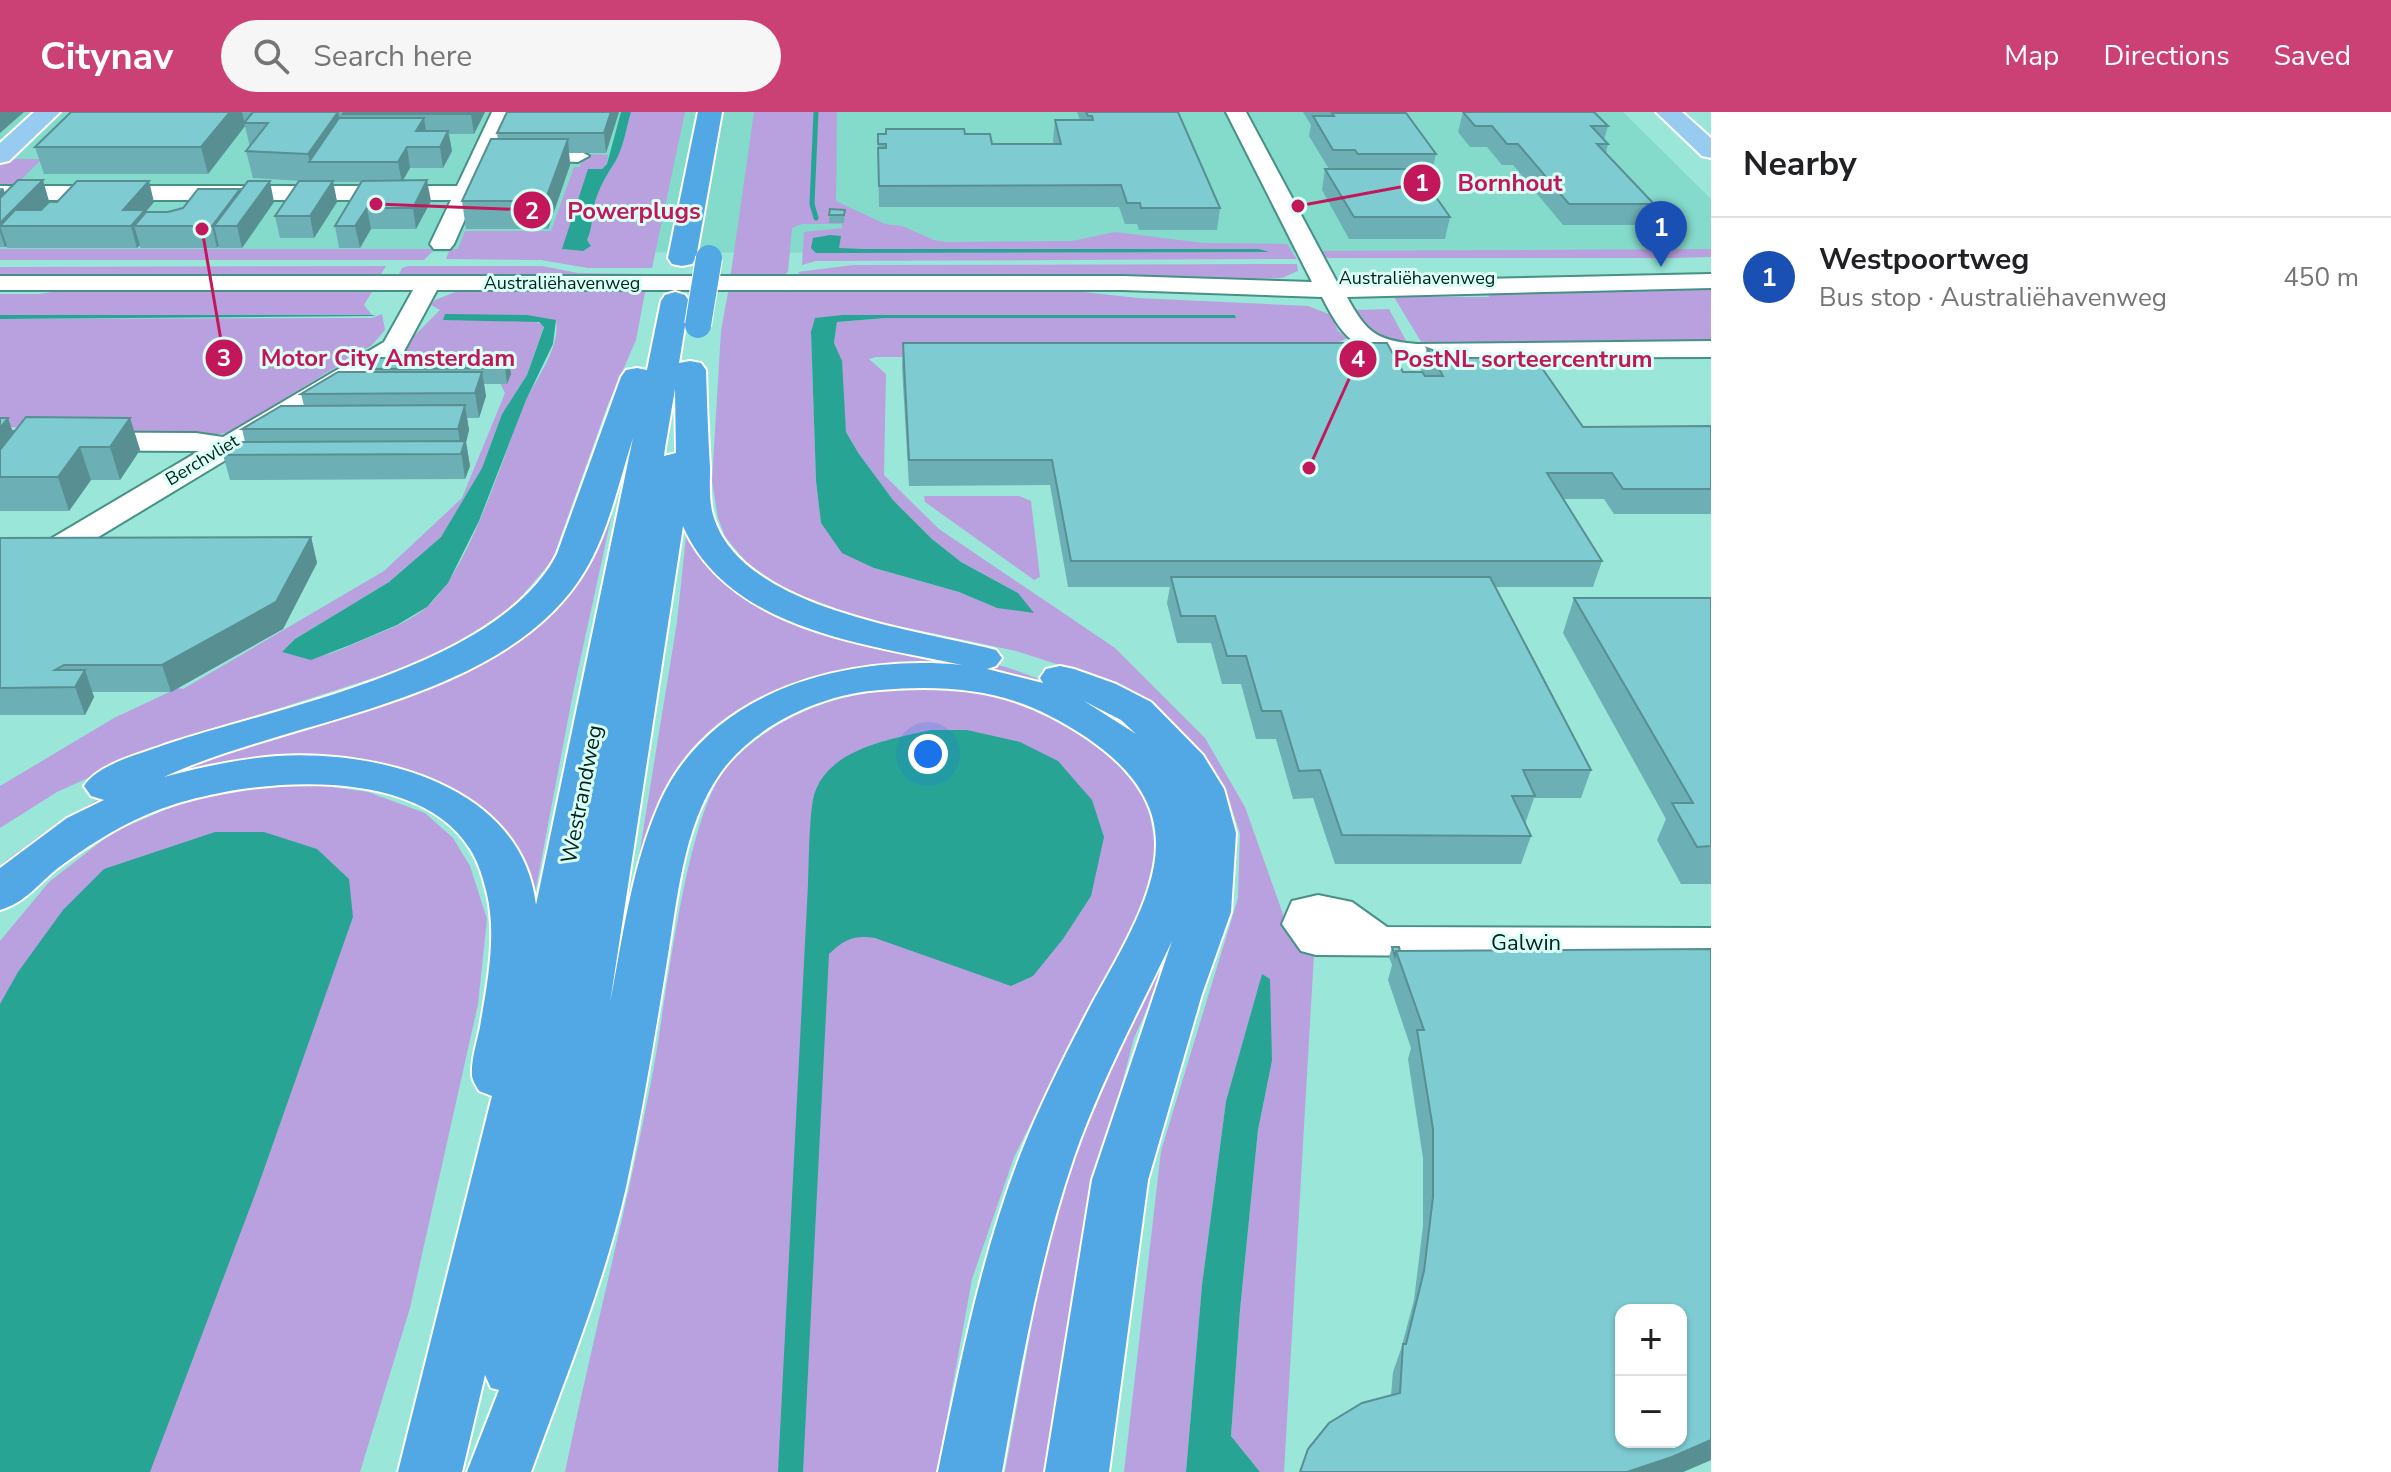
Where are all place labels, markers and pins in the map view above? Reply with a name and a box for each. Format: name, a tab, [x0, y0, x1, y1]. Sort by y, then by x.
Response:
callout: Bornhout	[1402, 159, 1579, 207]
callout: Powerplugs	[512, 186, 717, 234]
pin: 1	[1635, 201, 1687, 267]
callout: Motor City Amsterdam	[204, 334, 531, 382]
callout: PostNL sorteercentrum	[1338, 335, 1669, 383]

